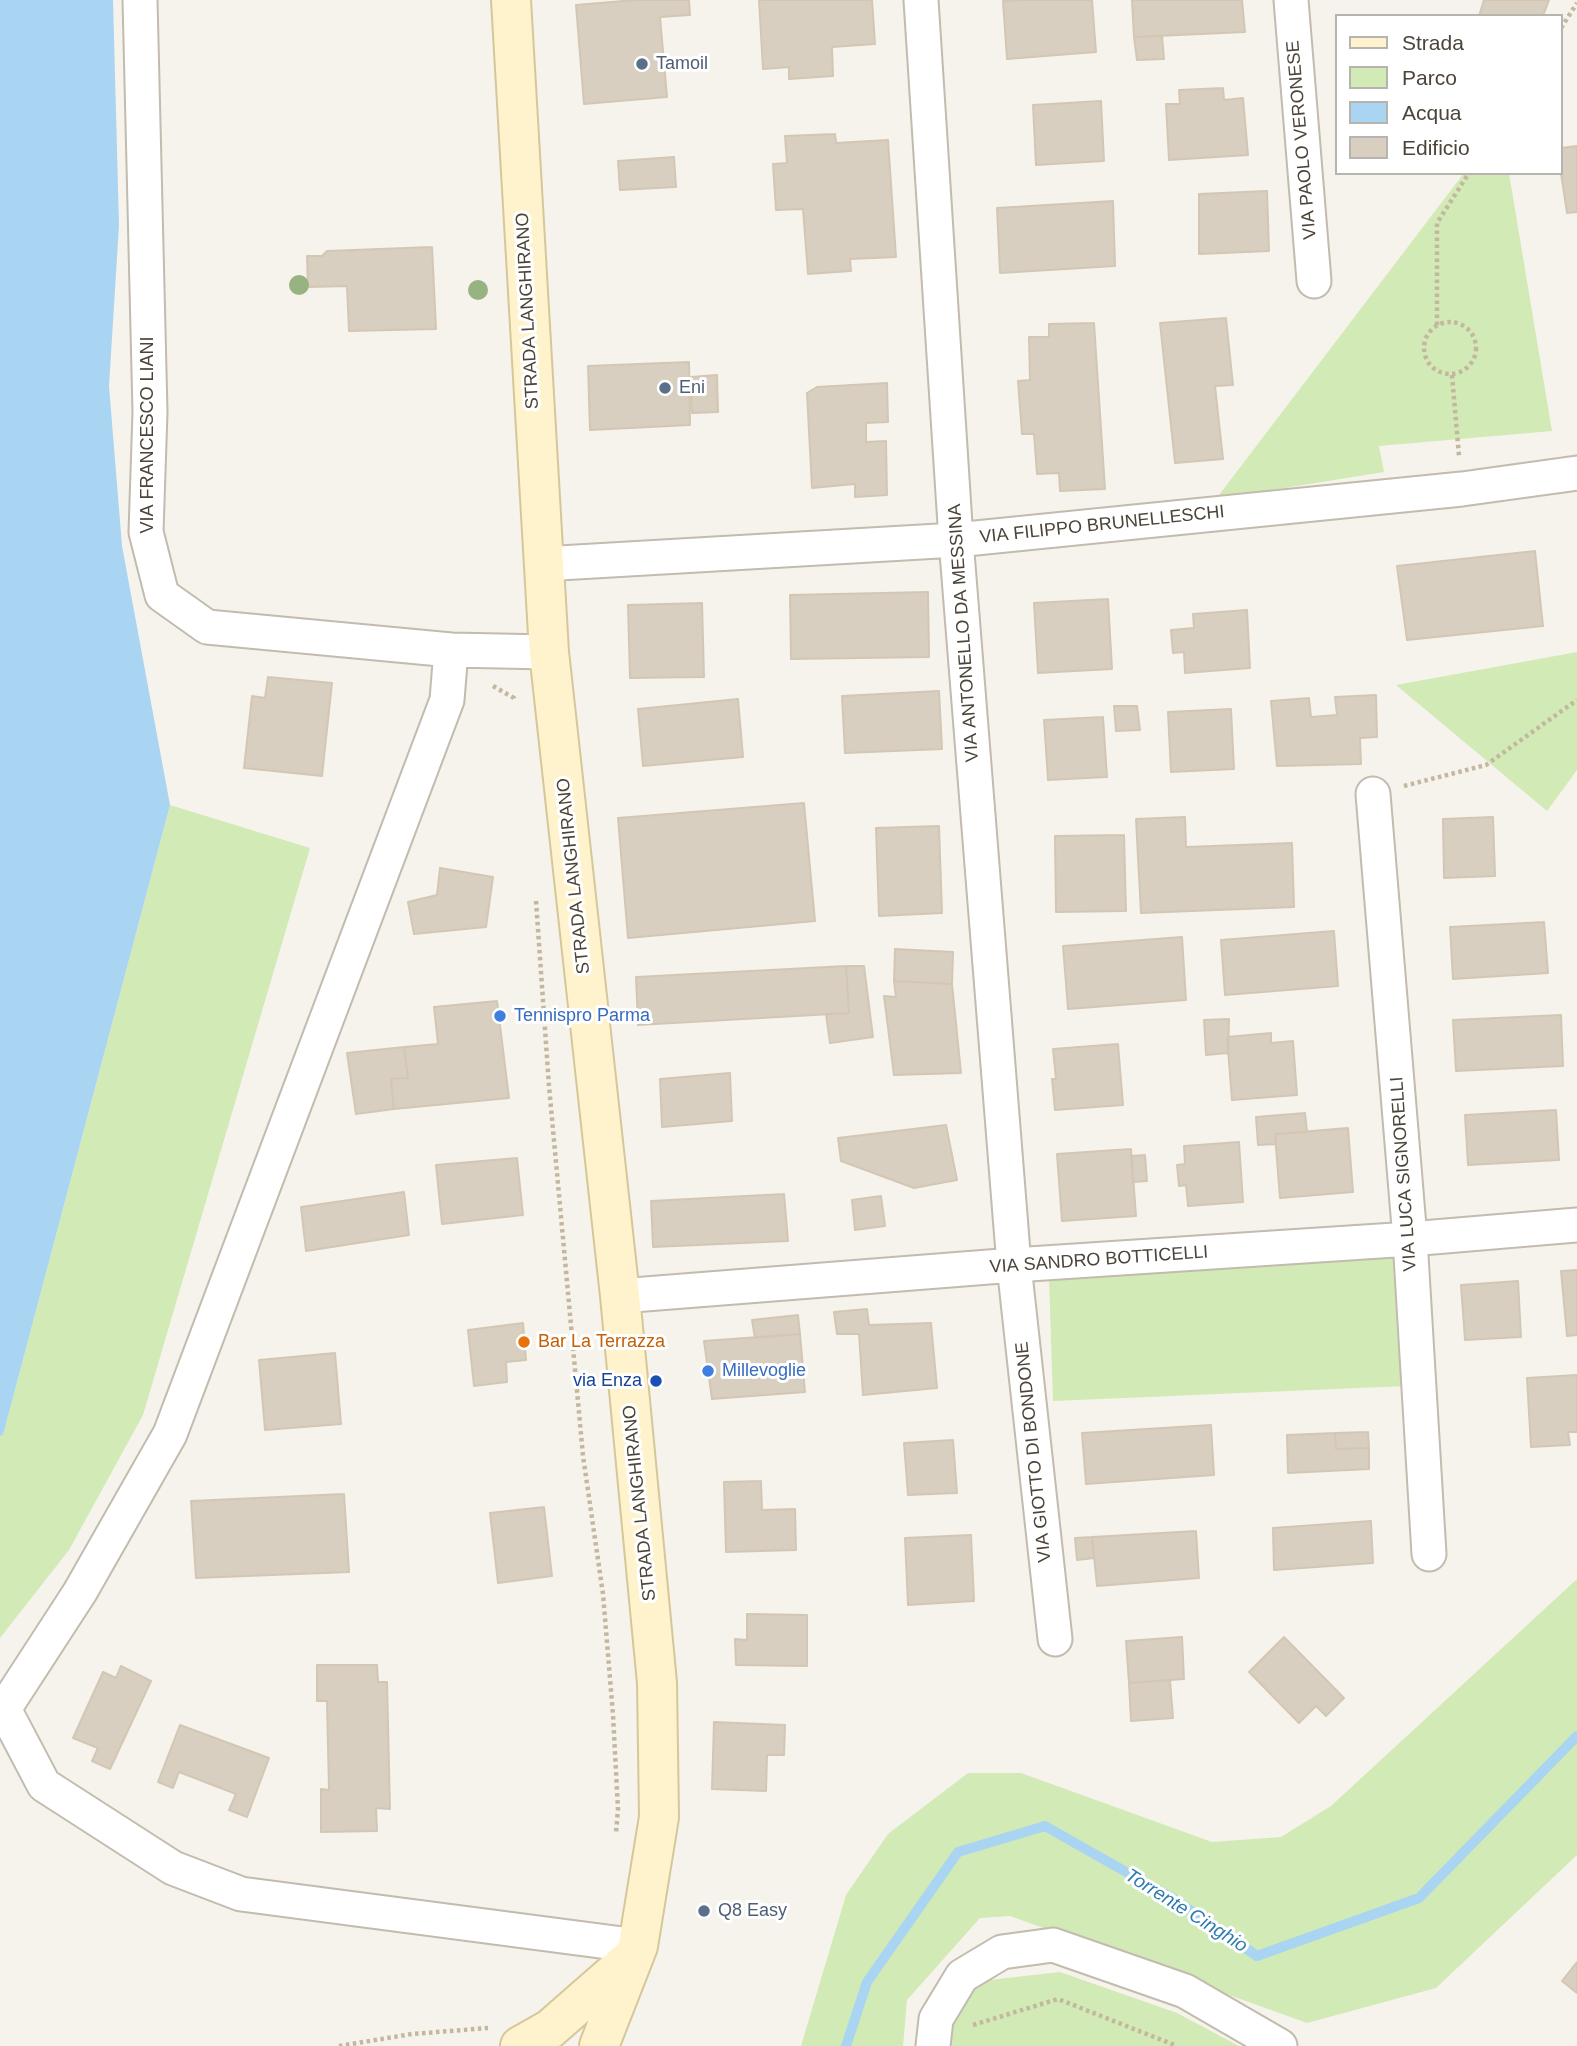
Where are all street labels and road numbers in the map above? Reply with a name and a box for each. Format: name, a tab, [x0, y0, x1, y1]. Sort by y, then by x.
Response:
street label: VIA PAOLO VERONESE	[1283, 40, 1321, 240]
street label: STRADA LANGHIRANO	[512, 212, 544, 410]
street label: VIA FRANCESCO LIANI	[137, 336, 159, 534]
street label: VIA FILIPPO BRUNELLESCHI	[979, 501, 1225, 549]
street label: VIA ANTONELLO DA MESSINA	[944, 503, 984, 763]
street label: STRADA LANGHIRANO	[553, 777, 595, 975]
street label: VIA LUCA SIGNORELLI	[1386, 1076, 1422, 1272]
street label: VIA SANDRO BOTTICELLI	[989, 1242, 1209, 1278]
street label: VIA GIOTTO DI BONDONE	[1012, 1341, 1056, 1563]
street label: STRADA LANGHIRANO	[619, 1404, 661, 1602]

